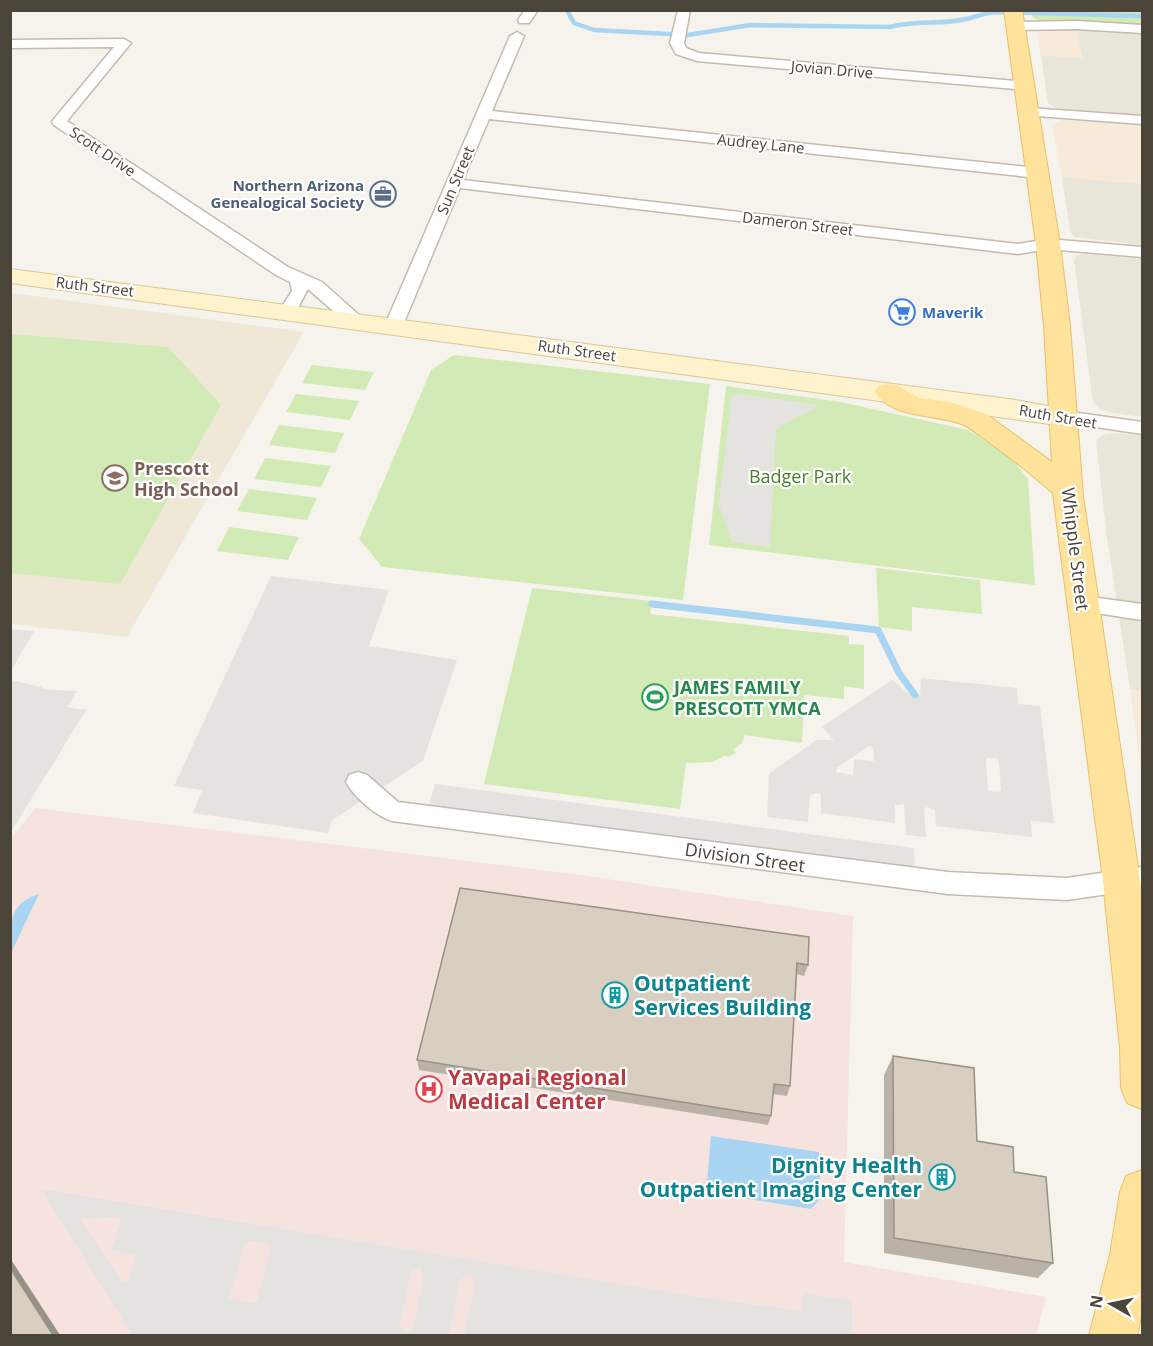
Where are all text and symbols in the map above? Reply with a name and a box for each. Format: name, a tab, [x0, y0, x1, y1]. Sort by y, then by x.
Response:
street label: Jovian Drive	[788, 55, 874, 83]
street label: Scott Drive	[66, 122, 140, 180]
street label: Audrey Lane	[716, 128, 806, 158]
street label: Sun Street	[432, 143, 478, 217]
place label: Northern Arizona Genealogical Society	[211, 175, 364, 212]
office icon: Northern Arizona Genealogical Society	[368, 179, 398, 209]
street label: Dameron Street	[741, 206, 855, 240]
street label: Ruth Street	[55, 271, 135, 301]
supermarket icon: Maverik	[887, 297, 917, 327]
place label: Maverik	[922, 302, 984, 322]
street label: Ruth Street	[537, 335, 617, 365]
street label: Ruth Street	[1017, 399, 1099, 433]
place label: Prescott High School	[134, 456, 239, 501]
school or university icon: Prescott High School	[100, 463, 130, 493]
park label: Badger Park	[749, 464, 852, 488]
street label: Whipple Street	[1057, 486, 1095, 612]
place label: JAMES FAMILY PRESCOTT YMCA	[672, 675, 821, 720]
sports icon: JAMES FAMILY PRESCOTT YMCA	[640, 682, 670, 712]
street label: Division Street	[683, 837, 807, 877]
place label: Outpatient Services Building	[634, 969, 811, 1021]
building icon: Outpatient Services Building	[600, 980, 630, 1010]
place label: Yavapai Regional Medical Center	[448, 1063, 627, 1115]
hospital icon: Yavapai Regional Medical Center	[414, 1074, 444, 1104]
place label: Dignity Health Outpatient Imaging Center	[640, 1151, 922, 1203]
building icon: Dignity Health Outpatient Imaging Center	[927, 1162, 957, 1192]
north arrow	[1081, 1274, 1141, 1334]
text: N	[1084, 1294, 1108, 1310]

